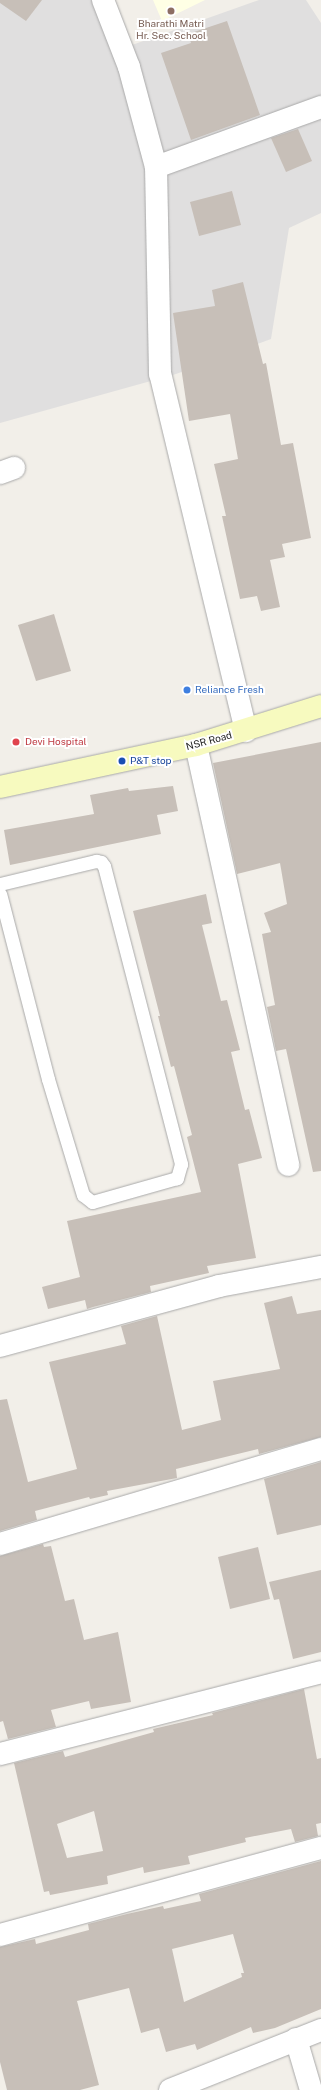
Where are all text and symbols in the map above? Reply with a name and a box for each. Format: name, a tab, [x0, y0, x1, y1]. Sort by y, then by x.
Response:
marker: Bharathi Matri Hr. Sec. School	[166, 6, 176, 16]
place label: Bharathi Matri Hr. Sec. School	[136, 17, 206, 40]
place label: Reliance Fresh	[195, 684, 264, 696]
marker: Reliance Fresh	[182, 685, 192, 695]
street label: NSR Road	[185, 729, 233, 753]
marker: Devi Hospital	[10, 736, 22, 748]
place label: Devi Hospital	[25, 736, 87, 748]
place label: P&T stop	[130, 755, 172, 767]
marker: P&T stop	[117, 756, 127, 766]

